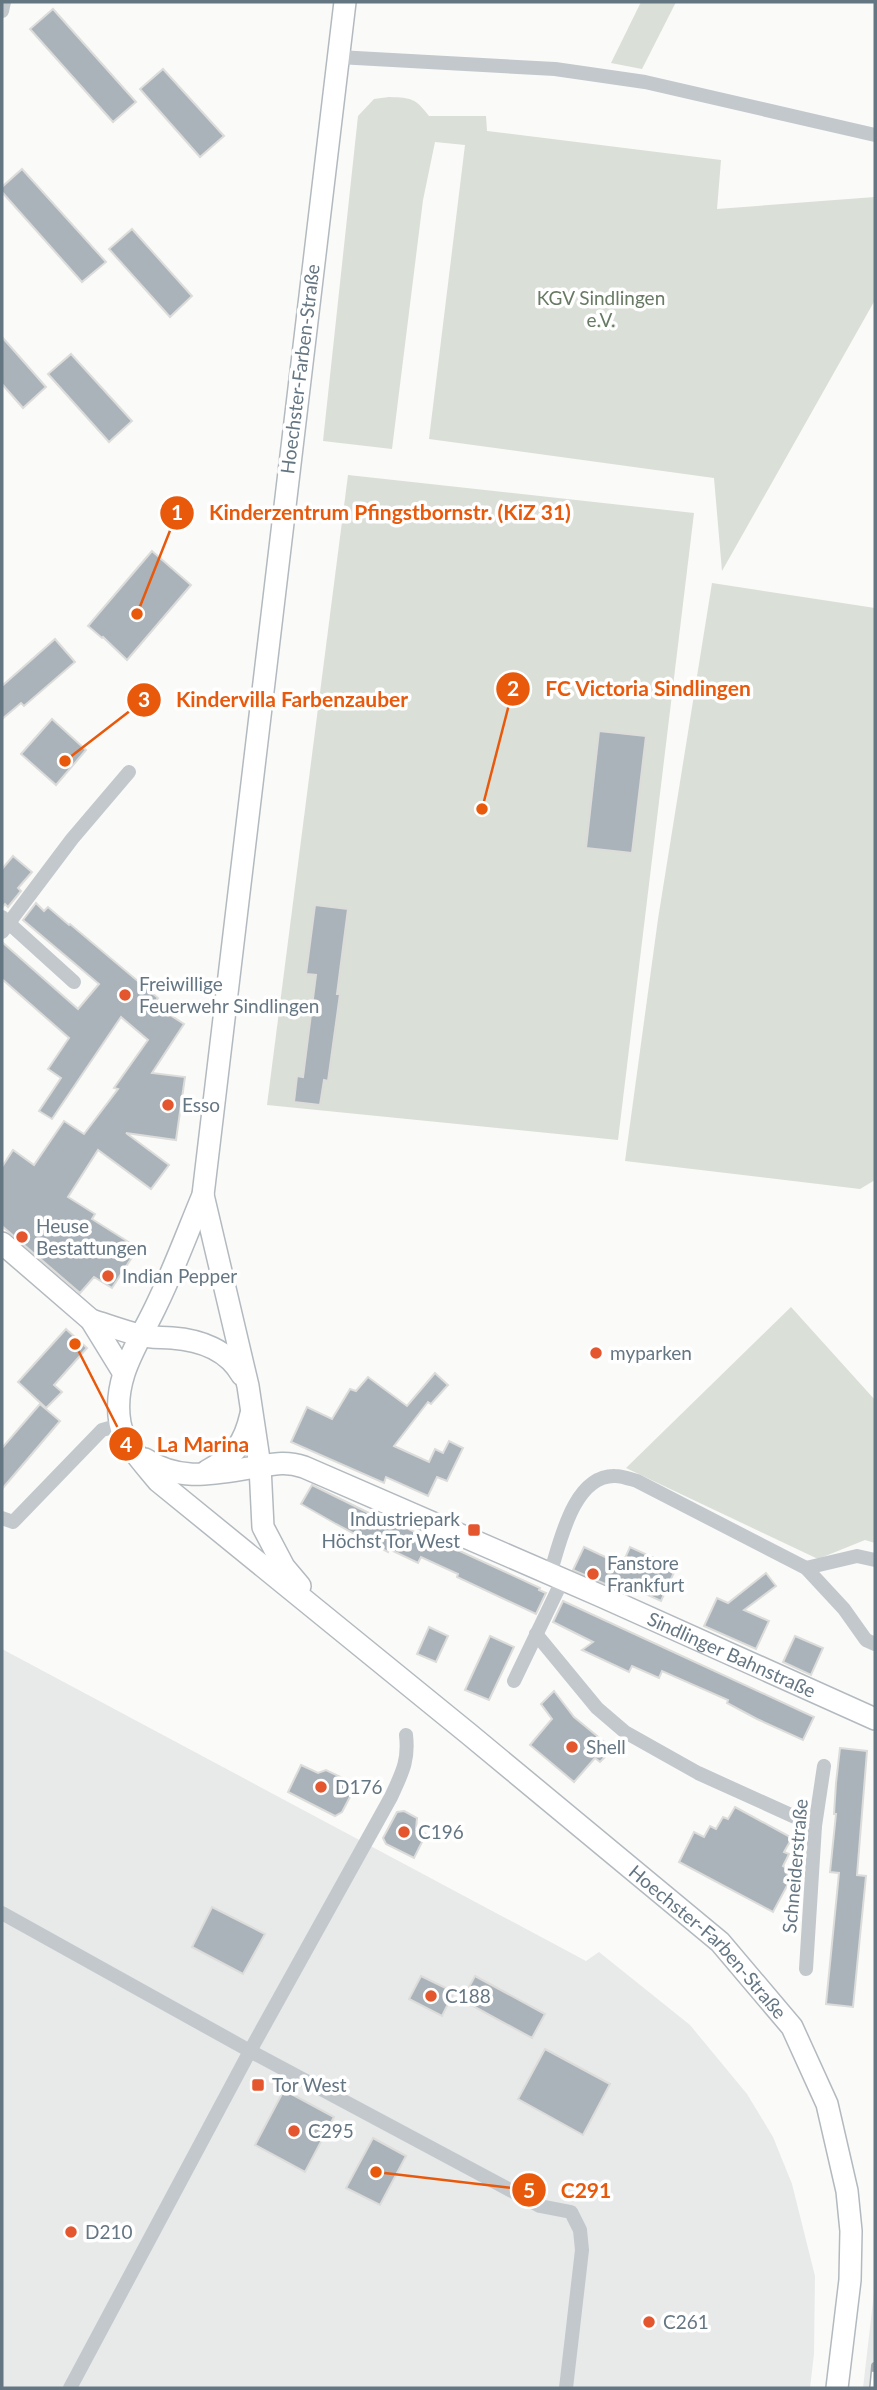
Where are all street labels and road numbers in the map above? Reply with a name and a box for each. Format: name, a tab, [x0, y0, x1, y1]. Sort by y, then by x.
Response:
street label: Hoechster-Farben-Straße	[275, 263, 324, 475]
street label: Sindlinger Bahnstraße	[644, 1606, 819, 1702]
street label: Schneiderstraße	[777, 1798, 812, 1934]
street label: Hoechster-Farben-Straße	[625, 1860, 792, 2023]

